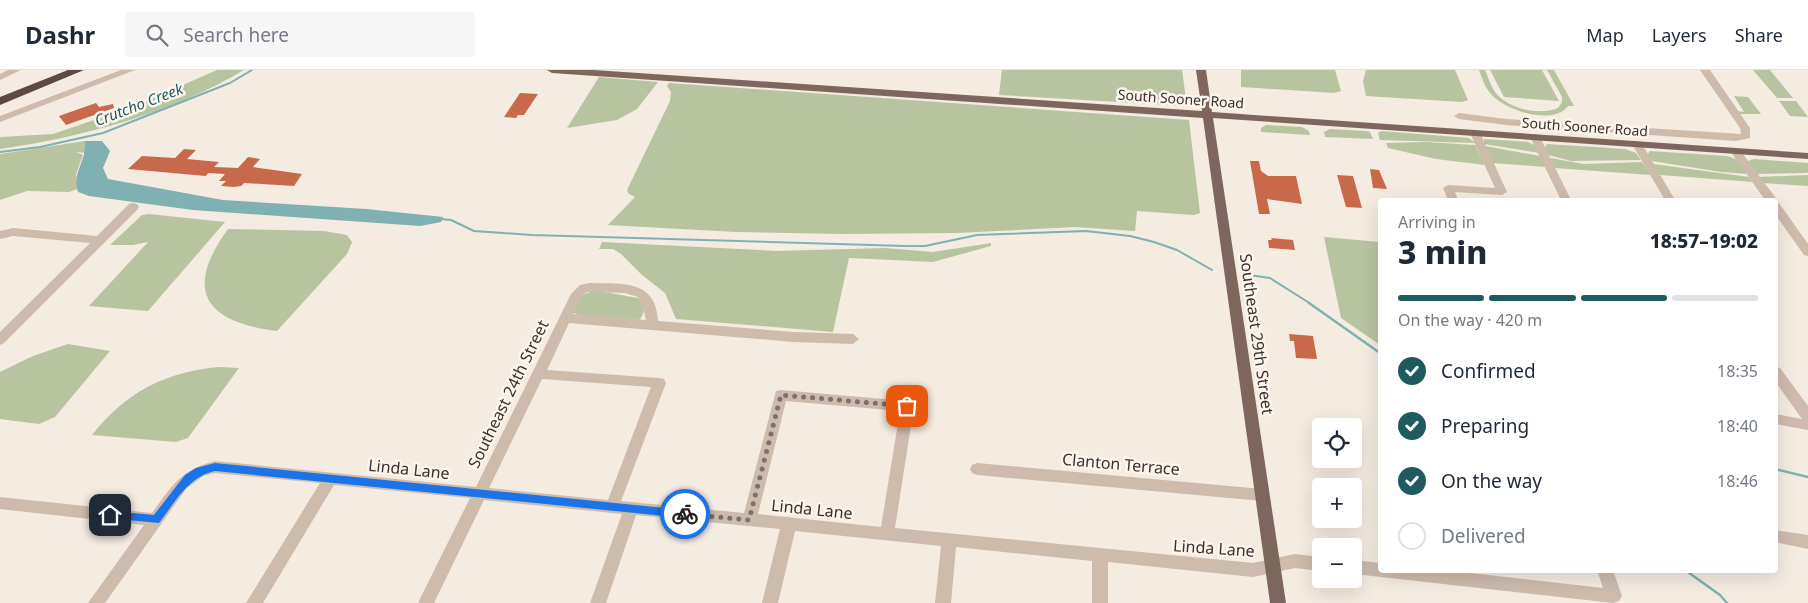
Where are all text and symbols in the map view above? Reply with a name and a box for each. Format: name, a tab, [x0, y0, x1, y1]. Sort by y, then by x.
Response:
search box	[125, 12, 475, 57]
text: Dashr	[25, 18, 95, 51]
icon: search	[143, 21, 171, 49]
text: Search here	[183, 22, 289, 48]
text: Map	[1586, 23, 1624, 47]
text: Layers	[1652, 23, 1707, 47]
text: Share	[1735, 23, 1783, 47]
water label: Crutcho Creek	[92, 78, 186, 130]
street label: South Sooner Road	[1117, 85, 1245, 112]
street label: South Sooner Road	[1521, 113, 1649, 140]
text: Arriving in	[1398, 211, 1476, 233]
text: 18:57–19:02	[1650, 228, 1758, 254]
text: 3 min	[1398, 230, 1487, 273]
street label: Southeast 29th Street	[1235, 252, 1279, 416]
text: On the way · 420 m	[1398, 309, 1542, 331]
street label: Southeast 24th Street	[463, 316, 554, 472]
icon: check	[1398, 357, 1426, 385]
text: Confirmed	[1441, 358, 1536, 384]
text: 18:35	[1717, 360, 1758, 382]
pin	[886, 385, 928, 427]
icon: bag	[893, 392, 921, 420]
icon: check	[1398, 412, 1426, 440]
text: Preparing	[1441, 413, 1529, 439]
text: 18:40	[1717, 415, 1758, 437]
map controls	[1312, 418, 1362, 588]
button: locate	[1312, 418, 1362, 468]
street label: Clanton Terrace	[1061, 448, 1181, 480]
street label: Linda Lane	[367, 454, 451, 484]
icon: check	[1398, 467, 1426, 495]
text: On the way	[1441, 468, 1542, 494]
text: 18:46	[1717, 470, 1758, 492]
button: +	[1312, 478, 1362, 528]
courier	[660, 489, 710, 539]
pin	[89, 494, 131, 536]
street label: Linda Lane	[770, 494, 854, 524]
icon: bike	[671, 500, 699, 528]
icon: home	[96, 501, 124, 529]
text: Delivered	[1441, 523, 1526, 549]
street label: Linda Lane	[1173, 534, 1255, 562]
button: −	[1312, 538, 1362, 588]

